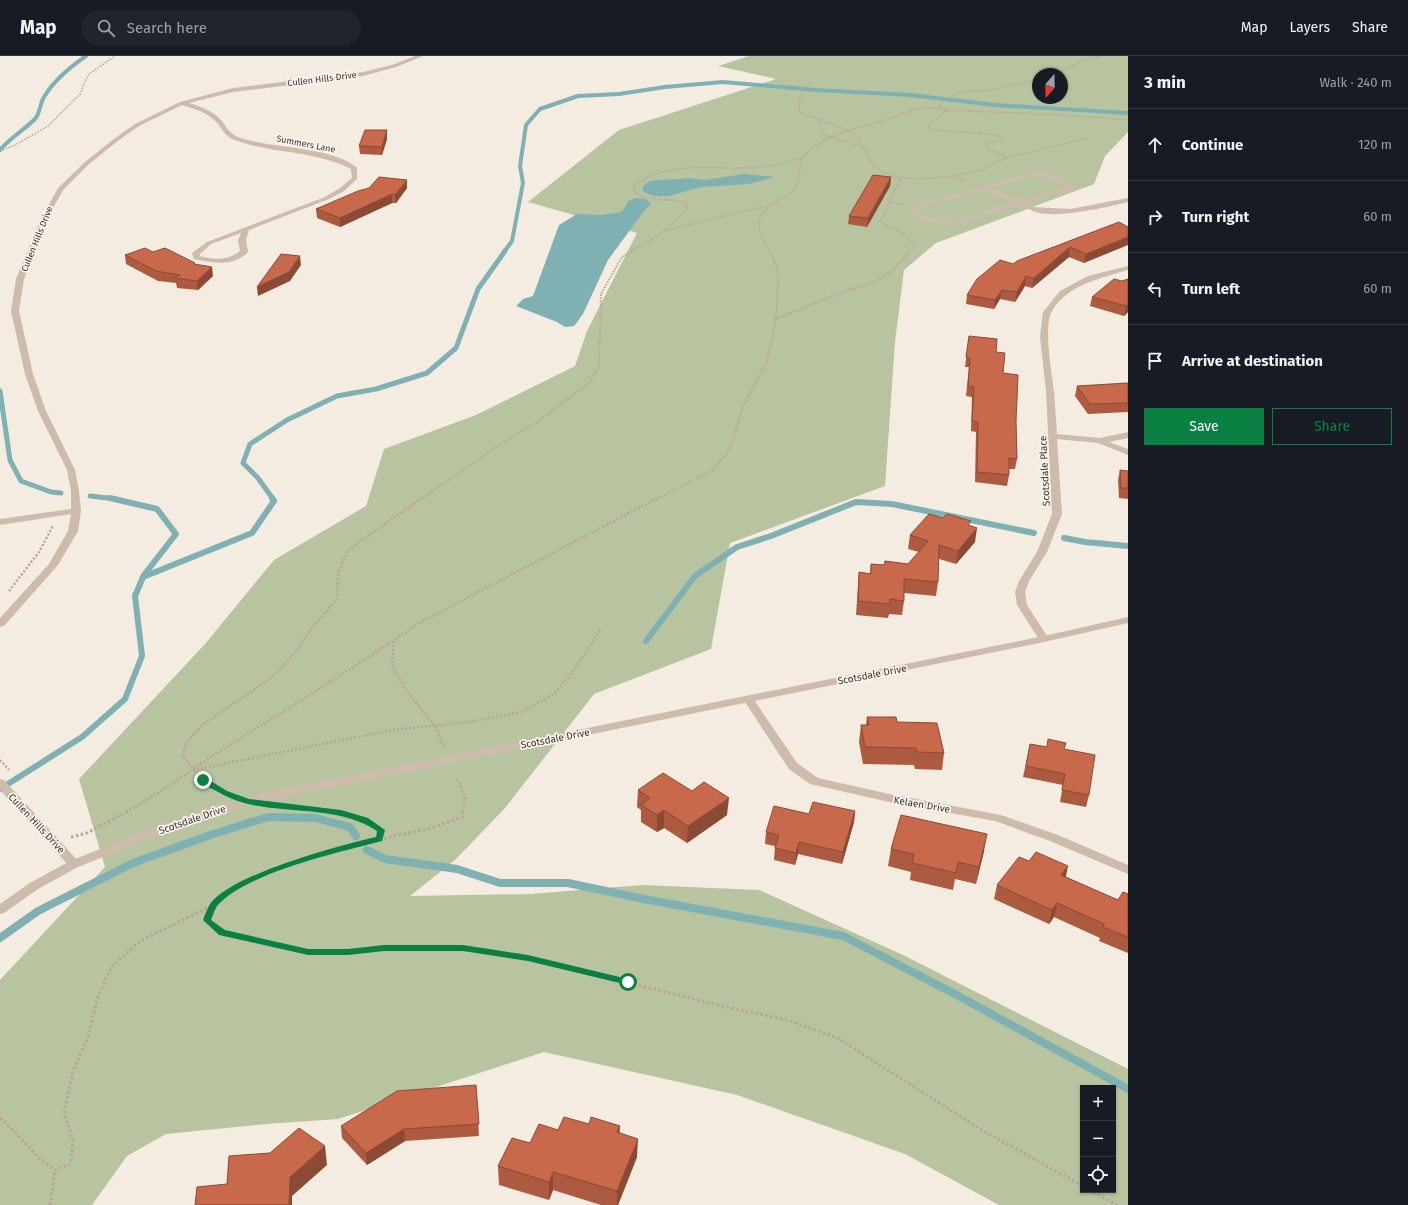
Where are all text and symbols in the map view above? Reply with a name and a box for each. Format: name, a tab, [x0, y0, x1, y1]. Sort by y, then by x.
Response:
search box	[81, 10, 361, 46]
text: Map	[20, 16, 57, 39]
icon: search	[95, 17, 117, 39]
text: Search here	[127, 19, 207, 37]
text: Map	[1241, 19, 1267, 36]
text: Layers	[1289, 19, 1330, 36]
text: Share	[1352, 19, 1388, 36]
north arrow	[1032, 68, 1068, 104]
street label: Cullen Hills Drive	[287, 70, 357, 88]
text: 3 min	[1144, 72, 1186, 93]
text: Walk · 240 m	[1319, 75, 1392, 90]
street label: Summers Lane	[276, 133, 336, 155]
icon: ahead	[1144, 134, 1166, 156]
text: Continue	[1182, 136, 1243, 154]
text: 120 m	[1358, 137, 1392, 152]
street label: Cullen Hills Drive	[19, 205, 55, 273]
icon: right	[1144, 206, 1166, 228]
text: Turn right	[1182, 208, 1249, 226]
text: 60 m	[1363, 209, 1392, 224]
icon: left	[1144, 278, 1166, 300]
text: Turn left	[1182, 280, 1240, 298]
text: 60 m	[1363, 281, 1392, 296]
icon: arrive	[1144, 350, 1166, 372]
text: Arrive at destination	[1182, 352, 1323, 370]
button: Save	[1144, 408, 1264, 445]
button: Share	[1272, 408, 1392, 445]
street label: Scotsdale Place	[1037, 435, 1053, 506]
street label: Scotsdale Drive	[837, 662, 908, 688]
street label: Scotsdale Drive	[520, 726, 591, 752]
route end	[194, 771, 212, 789]
street label: Cullen Hills Drive	[6, 791, 67, 856]
street label: Kelaen Drive	[893, 794, 951, 816]
street label: Scotsdale Drive	[157, 803, 227, 837]
route start	[619, 973, 637, 991]
map controls	[1080, 1085, 1116, 1193]
button: +	[1080, 1085, 1116, 1121]
button: −	[1080, 1121, 1116, 1157]
button: locate	[1080, 1157, 1116, 1193]

